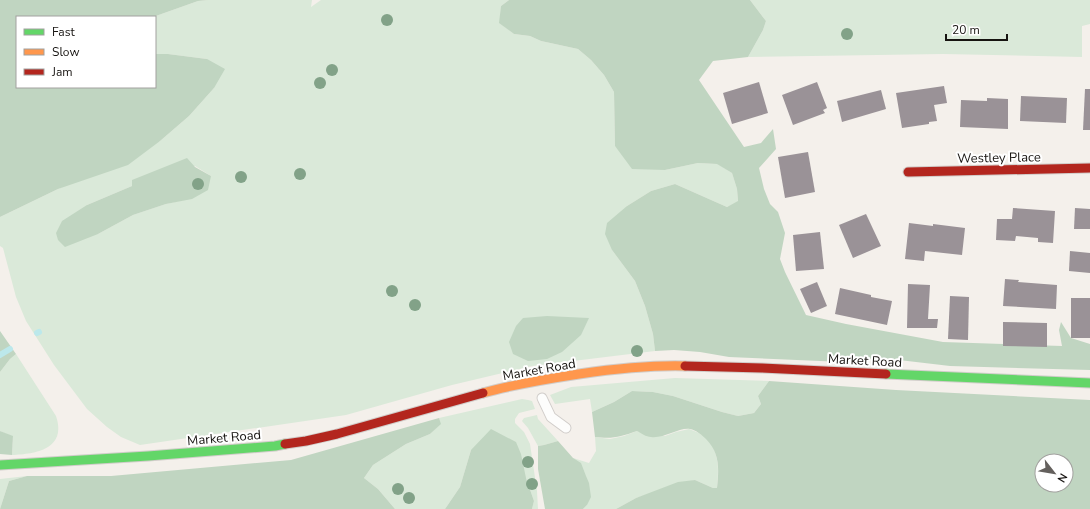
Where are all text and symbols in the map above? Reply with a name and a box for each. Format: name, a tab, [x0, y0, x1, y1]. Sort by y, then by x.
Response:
legend	[16, 16, 156, 88]
scale bar	[946, 16, 1007, 42]
text: 20 m	[952, 22, 980, 38]
text: Fast	[52, 24, 75, 40]
text: Slow	[52, 44, 80, 60]
text: Jam	[51, 64, 73, 80]
street label: Westley Place	[957, 148, 1041, 168]
street label: Market Road	[828, 350, 902, 372]
street label: Market Road	[501, 355, 577, 385]
street label: Market Road	[186, 426, 262, 450]
north arrow	[1034, 453, 1074, 493]
text: N	[1054, 471, 1071, 485]

